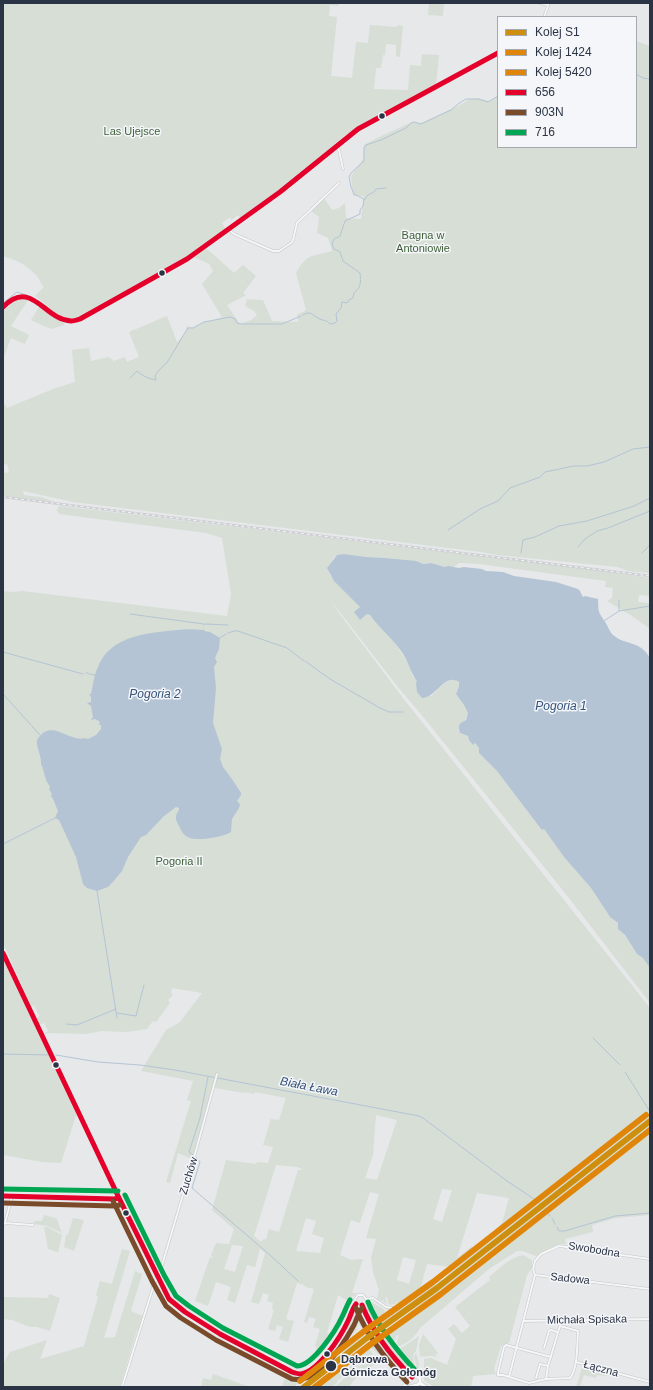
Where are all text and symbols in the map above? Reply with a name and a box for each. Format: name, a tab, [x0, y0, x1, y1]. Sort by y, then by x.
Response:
legend	[497, 16, 637, 148]
text: Kolej S1	[535, 25, 580, 39]
text: Kolej 1424	[535, 45, 592, 59]
text: Kolej 5420	[535, 65, 592, 79]
text: 656	[535, 85, 555, 99]
text: 903N	[535, 105, 564, 119]
unlabelled marker	[377, 111, 387, 121]
park label: Las Ujejsce	[104, 125, 160, 139]
text: 716	[535, 125, 555, 139]
park label: Bagna w Antoniowie	[396, 229, 450, 255]
unlabelled marker	[157, 268, 167, 278]
water label: Pogoria 2	[129, 688, 181, 702]
water label: Pogoria 1	[535, 700, 587, 714]
park label: Pogoria II	[155, 855, 203, 869]
unlabelled marker	[51, 1060, 61, 1070]
water label: Biała Ława	[279, 1074, 339, 1100]
street label: Zuchów	[177, 1156, 201, 1196]
unlabelled marker	[121, 1208, 131, 1218]
street label: Swobodna	[567, 1239, 621, 1261]
street label: Sadowa	[550, 1270, 590, 1288]
street label: Michała Spisaka	[547, 1313, 627, 1327]
unlabelled marker	[322, 1349, 332, 1359]
place label: Dąbrowa Górnicza Gołonóg	[341, 1353, 436, 1379]
street label: Łączna	[582, 1358, 620, 1380]
marker: Dąbrowa Górnicza Gołonóg	[324, 1359, 338, 1373]

